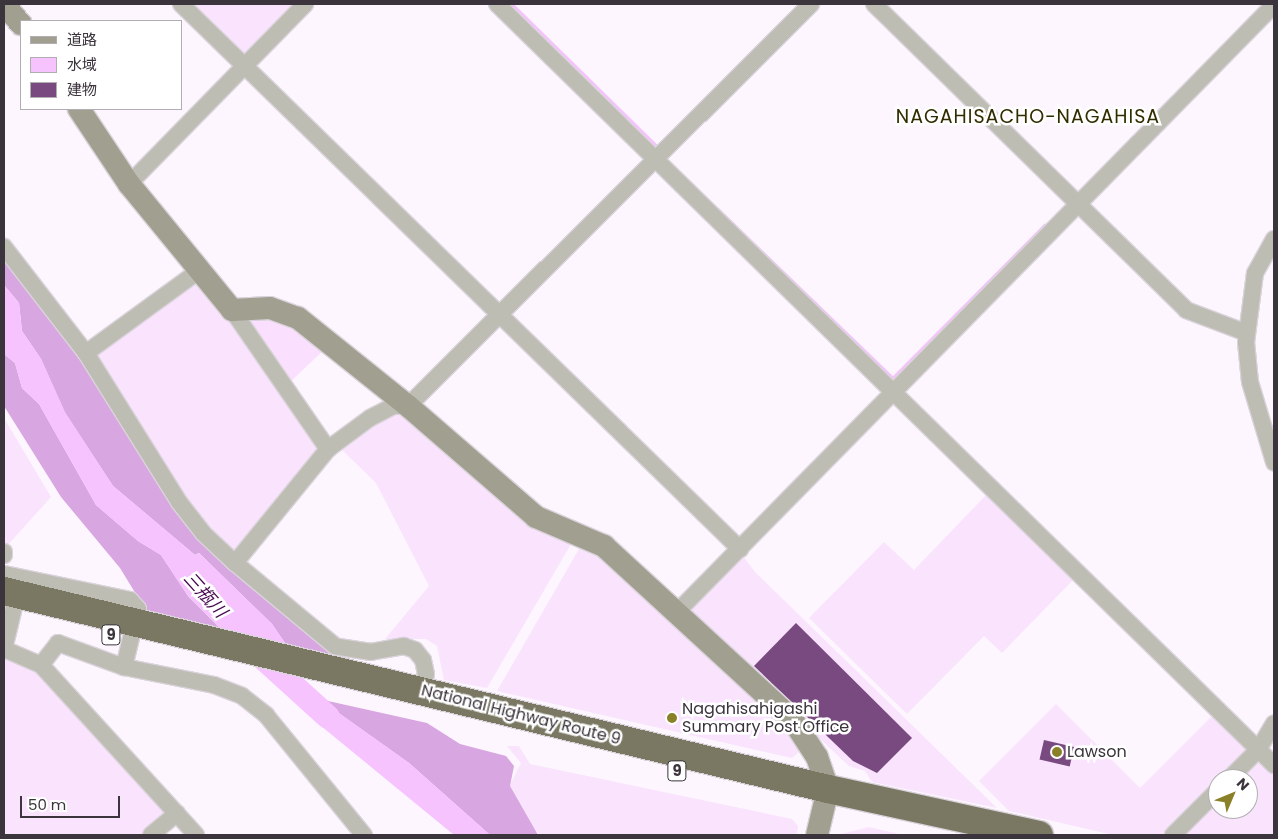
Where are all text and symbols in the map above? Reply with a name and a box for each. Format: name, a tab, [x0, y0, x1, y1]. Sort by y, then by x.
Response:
legend	[20, 20, 182, 110]
text: 道路	[67, 29, 97, 50]
text: 水域	[67, 54, 97, 75]
text: 建物	[67, 79, 97, 100]
district label: NAGAHISACHO-NAGAHISA	[893, 106, 1163, 128]
water label: 三瓶川	[179, 568, 231, 622]
road number: 9	[101, 622, 121, 648]
street label: National Highway Route 9	[419, 681, 623, 749]
place label: Nagahisahigashi Summary Post Office	[682, 699, 849, 737]
marker: Nagahisahigashi Summary Post Office	[666, 712, 678, 724]
place label: Lawson	[1067, 742, 1127, 762]
marker: Lawson	[1051, 746, 1063, 758]
road number: 9	[667, 758, 687, 784]
north arrow	[1208, 769, 1258, 819]
text: N	[1232, 773, 1254, 795]
scale bar	[22, 786, 122, 818]
text: 50 m	[28, 794, 66, 815]

